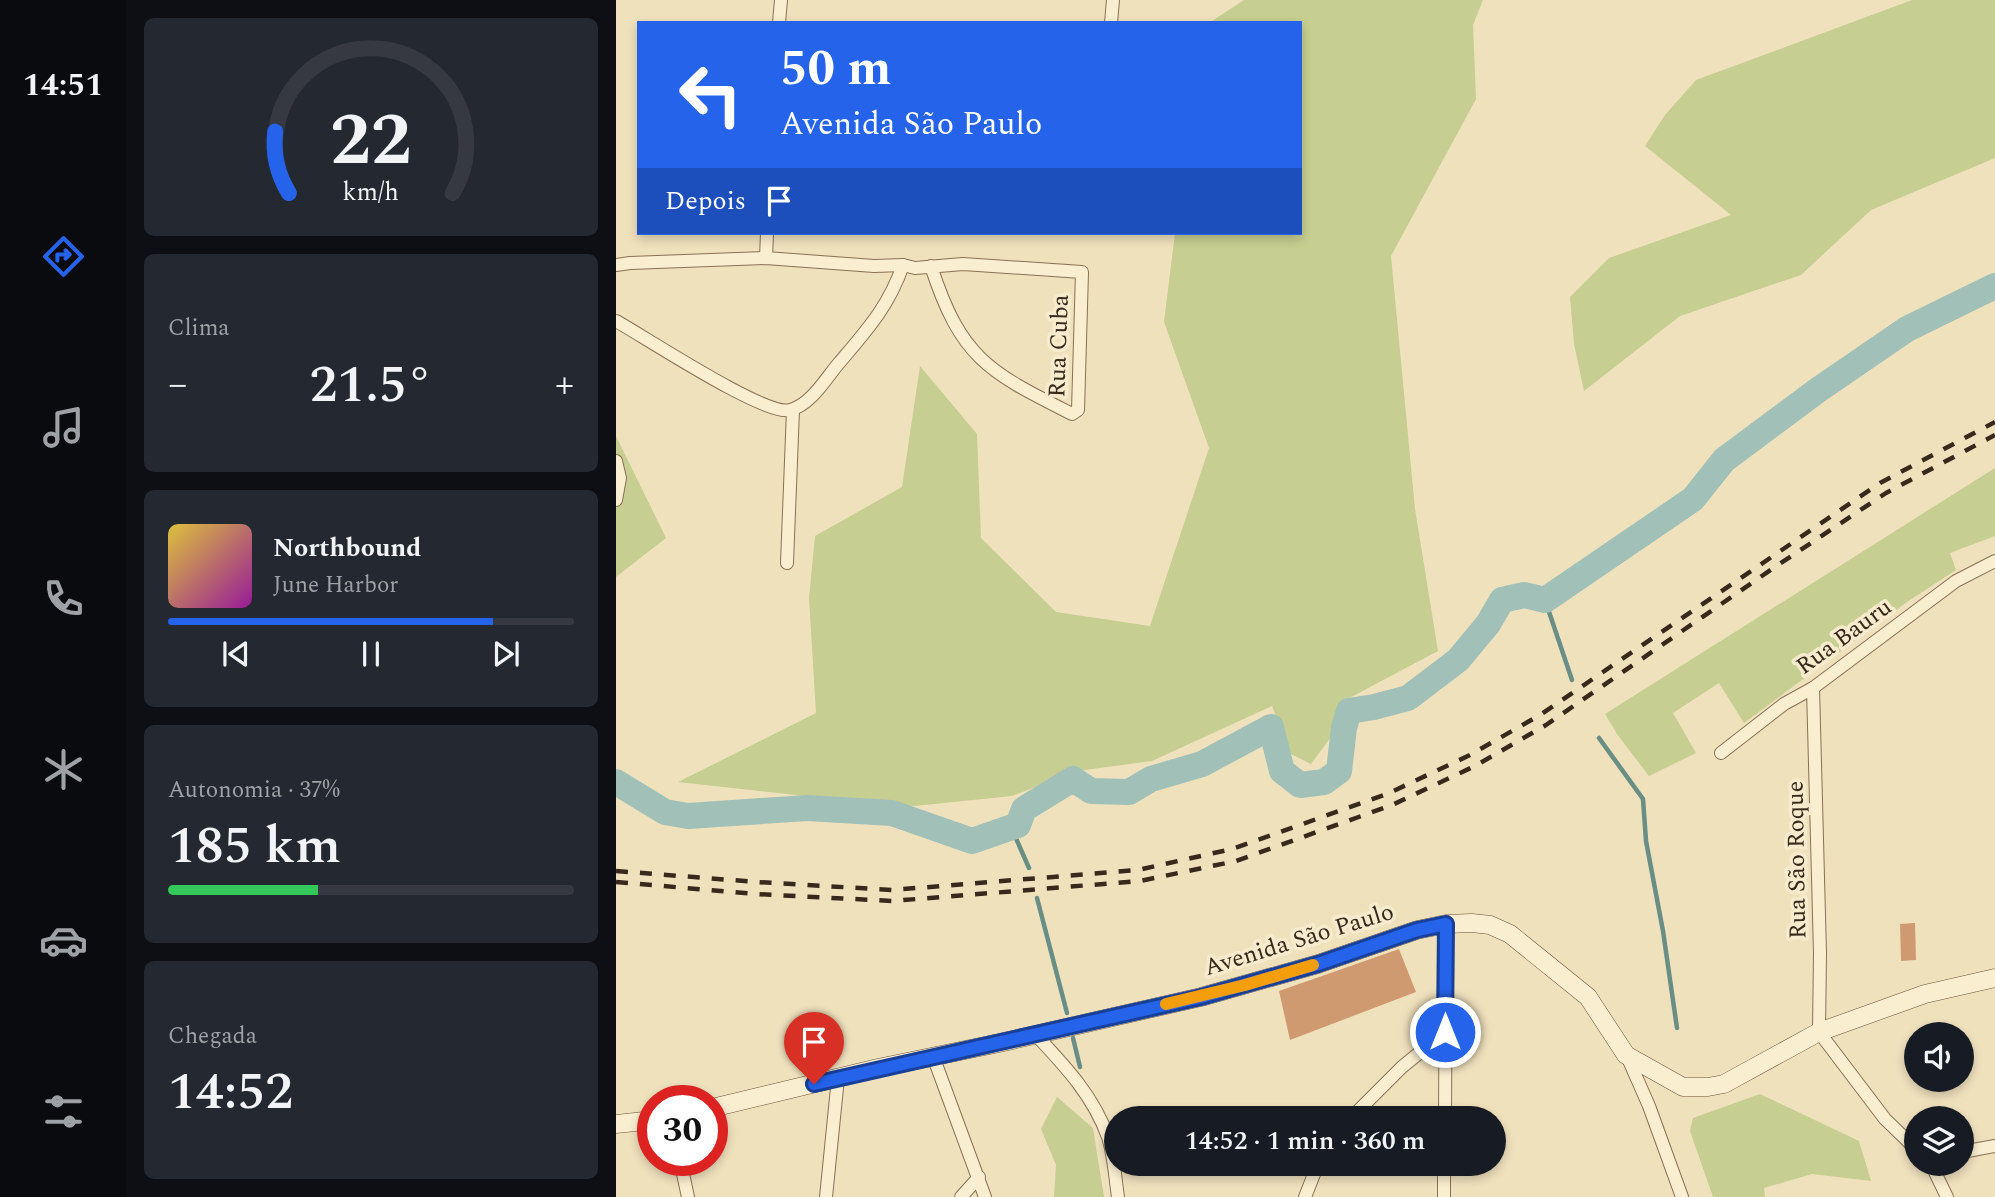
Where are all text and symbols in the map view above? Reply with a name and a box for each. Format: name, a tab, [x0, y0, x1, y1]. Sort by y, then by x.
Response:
text: 50 m	[780, 32, 891, 107]
icon: left	[665, 49, 756, 140]
text: 14:51	[23, 61, 103, 110]
text: 22	[330, 86, 412, 197]
text: Avenida São Paulo	[780, 100, 1042, 149]
text: km/h	[343, 174, 399, 212]
text: Depois	[665, 181, 746, 221]
icon: arrive	[760, 182, 798, 220]
icon: directions	[39, 232, 88, 281]
street label: Rua Cuba	[1039, 294, 1079, 398]
text: Clima	[168, 311, 230, 346]
text: 21.5°	[309, 346, 433, 425]
text: −	[168, 356, 187, 414]
text: +	[555, 356, 574, 414]
icon: music	[39, 403, 88, 452]
text: Northbound	[273, 528, 421, 568]
text: June Harbor	[273, 568, 398, 603]
icon: phone	[39, 574, 88, 623]
street label: Rua Bauru	[1788, 590, 1900, 684]
icon: previous	[217, 635, 255, 673]
icon: pause	[352, 635, 390, 673]
icon: next	[487, 635, 525, 673]
icon: climate	[39, 745, 88, 794]
text: Autonomia · 37%	[168, 773, 340, 808]
street label: Rua São Roque	[1778, 780, 1816, 940]
text: 185 km	[168, 807, 341, 886]
street label: Avenida São Paulo	[1200, 894, 1398, 986]
icon: car	[39, 916, 88, 965]
position arrow	[1408, 995, 1482, 1069]
pin	[784, 1012, 844, 1084]
text: Chegada	[168, 1019, 257, 1054]
map controls	[1904, 1022, 1974, 1176]
button: sound	[1904, 1022, 1974, 1092]
icon: arrive	[795, 1023, 833, 1061]
text: 14:52	[168, 1053, 293, 1132]
speed limit sign: 30	[637, 1085, 728, 1176]
icon: filters	[39, 1087, 88, 1136]
button: layers	[1904, 1106, 1974, 1176]
text: 14:52 · 1 min · 360 m	[1185, 1121, 1425, 1161]

